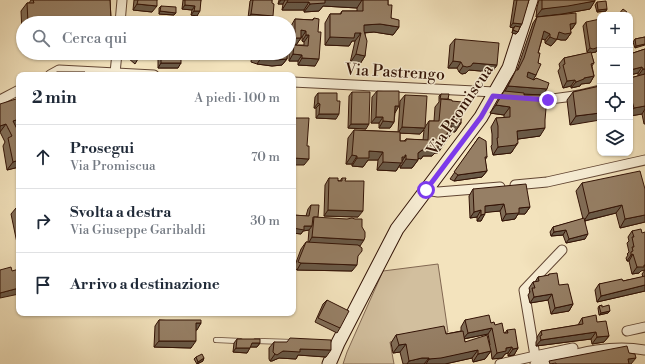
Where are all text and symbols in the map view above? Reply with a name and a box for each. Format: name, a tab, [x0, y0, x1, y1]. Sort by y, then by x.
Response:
map controls	[597, 12, 633, 156]
button: +	[597, 12, 633, 48]
search box	[16, 16, 296, 60]
icon: search	[30, 27, 52, 49]
text: Cerca qui	[62, 29, 127, 48]
button: −	[597, 48, 633, 84]
street label: Via Pastrengo	[344, 59, 445, 85]
street label: Via Promiscua	[422, 60, 498, 160]
button: locate	[597, 84, 633, 120]
text: 2 min	[32, 87, 77, 109]
text: A piedi · 100 m	[194, 90, 280, 106]
route end	[539, 91, 557, 109]
button: layers	[597, 120, 633, 156]
text: Prosegui	[70, 139, 134, 158]
icon: ahead	[32, 146, 54, 168]
text: 70 m	[251, 149, 280, 165]
text: Via Promiscua	[70, 158, 156, 174]
route start	[417, 181, 435, 199]
text: Svolta a destra	[70, 203, 171, 222]
icon: right	[32, 210, 54, 232]
text: 30 m	[250, 213, 280, 229]
text: Via Giuseppe Garibaldi	[70, 222, 206, 238]
icon: arrive	[32, 274, 54, 296]
text: Arrivo a destinazione	[70, 275, 220, 294]

